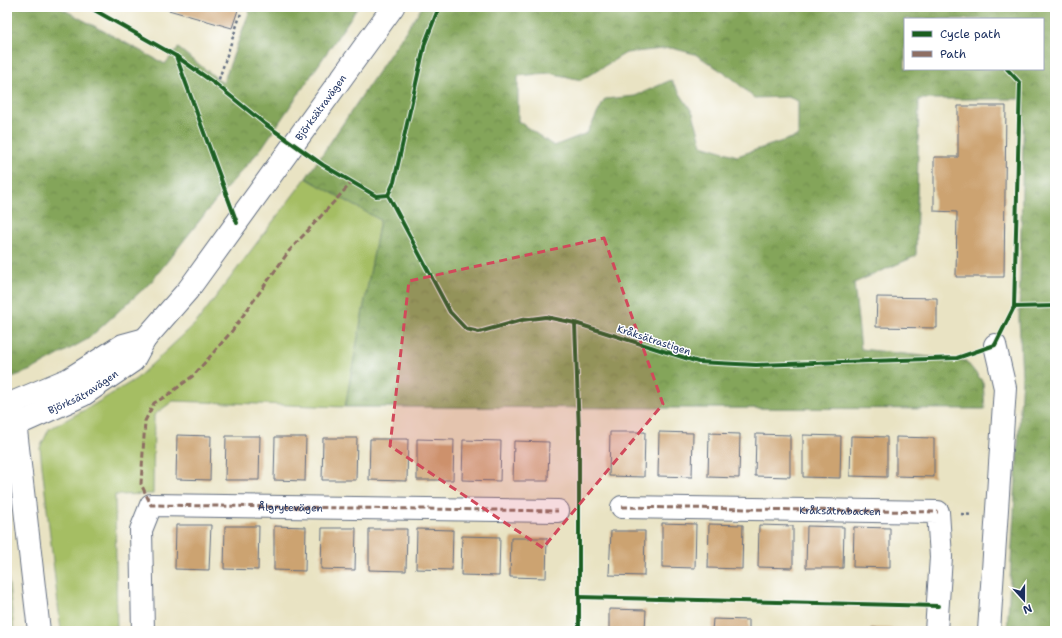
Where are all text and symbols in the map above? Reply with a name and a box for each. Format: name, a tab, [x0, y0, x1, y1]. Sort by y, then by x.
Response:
legend	[904, 18, 1044, 70]
text: Cycle path	[940, 26, 1001, 42]
text: Path	[940, 46, 966, 62]
street label: Björksätravägen	[292, 72, 349, 143]
street label: Kråksätrastigen	[615, 322, 693, 358]
street label: Björksätravägen	[46, 367, 120, 416]
street label: Ålgrytevägen	[258, 500, 323, 514]
street label: Kråksätrabacken	[799, 503, 881, 518]
north arrow	[1004, 580, 1044, 620]
text: N	[1020, 600, 1034, 618]

